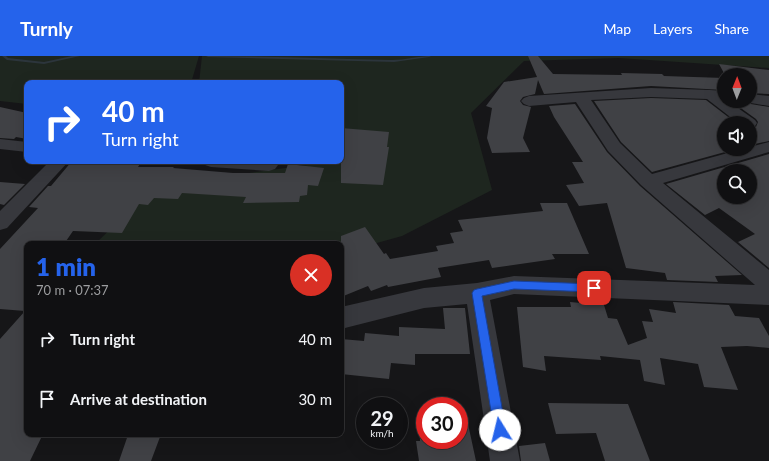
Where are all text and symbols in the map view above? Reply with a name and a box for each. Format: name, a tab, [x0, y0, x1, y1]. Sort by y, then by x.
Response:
text: Turnly	[20, 17, 73, 40]
text: Map	[603, 20, 631, 37]
text: Layers	[653, 20, 693, 37]
text: Share	[715, 20, 749, 37]
north arrow	[717, 68, 757, 108]
map controls	[717, 68, 757, 204]
text: 40 m	[102, 94, 165, 128]
icon: right	[36, 96, 88, 148]
button: sound	[717, 116, 757, 156]
text: Turn right	[102, 128, 179, 150]
button: search	[717, 164, 757, 204]
text: 1 min	[36, 252, 96, 281]
button: close	[290, 254, 332, 296]
pin	[577, 271, 611, 305]
icon: arrive	[583, 277, 605, 299]
text: 70 m · 07:37	[36, 282, 109, 298]
icon: right	[36, 328, 58, 350]
text: Turn right	[70, 330, 135, 348]
text: 40 m	[298, 330, 332, 348]
icon: arrive	[36, 388, 58, 410]
text: Arrive at destination	[70, 390, 207, 408]
text: 30 m	[298, 390, 332, 408]
speed limit sign: 30	[416, 397, 468, 449]
text: 29	[370, 406, 394, 430]
position arrow	[479, 409, 521, 451]
text: km/h	[370, 427, 394, 439]

